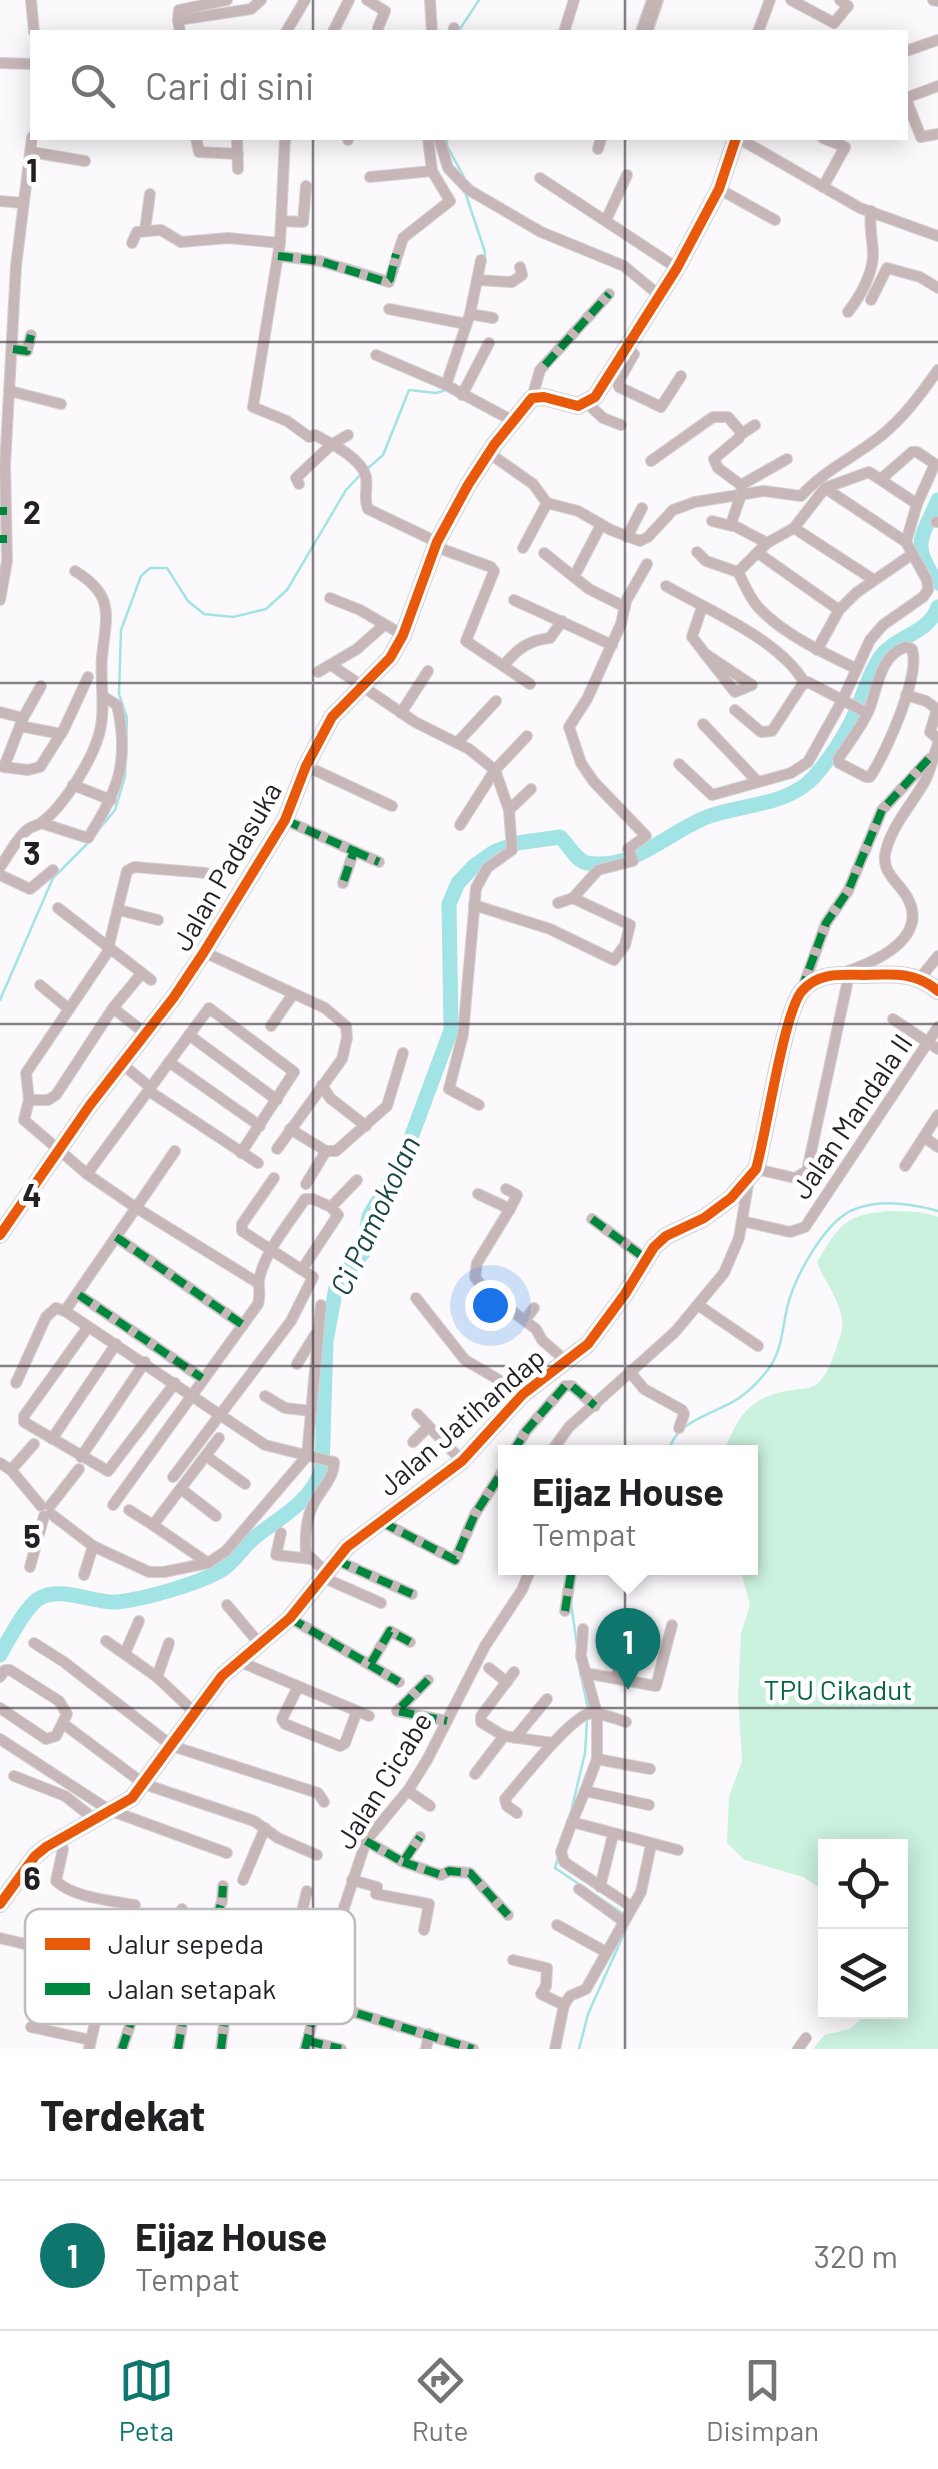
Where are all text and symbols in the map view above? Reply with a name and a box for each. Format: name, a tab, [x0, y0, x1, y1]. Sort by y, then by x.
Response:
search box	[30, 30, 908, 140]
icon: search	[65, 58, 120, 113]
text: Cari di sini	[145, 62, 315, 108]
text: 1	[26, 150, 38, 188]
text: 2	[23, 492, 41, 530]
street label: Jalan Padasuka	[164, 776, 288, 956]
text: 3	[23, 833, 41, 871]
street label: Jalan Mandala II	[783, 1027, 919, 1205]
water label: Ci Pamokolan	[321, 1130, 427, 1300]
text: 4	[22, 1175, 42, 1213]
your location	[465, 1280, 516, 1331]
street label: Jalan Jatihandap	[371, 1340, 551, 1502]
popup	[498, 1445, 758, 1575]
text: Eijaz House	[532, 1468, 724, 1514]
text: Tempat	[532, 1514, 637, 1552]
text: 5	[23, 1516, 41, 1554]
pin: 1	[596, 1608, 660, 1690]
park label: TPU Cikadut	[764, 1672, 912, 1706]
street label: Jalan Cicabe	[328, 1705, 438, 1855]
map controls	[818, 1839, 908, 2019]
button: locate	[818, 1839, 908, 1929]
text: 6	[23, 1858, 41, 1896]
legend	[25, 1909, 355, 2024]
text: Jalur sepeda	[108, 1926, 264, 1960]
button: layers	[818, 1929, 908, 2019]
text: Jalan setapak	[108, 1971, 276, 2005]
text: Terdekat	[40, 2089, 205, 2139]
text: Eijaz House	[135, 2213, 327, 2259]
text: 1	[67, 2236, 78, 2274]
text: 320 m	[813, 2236, 898, 2274]
text: Tempat	[135, 2259, 240, 2297]
tab: Peta	[119, 2353, 174, 2447]
tab: Rute	[412, 2353, 469, 2447]
tab: Disimpan	[706, 2353, 819, 2447]

